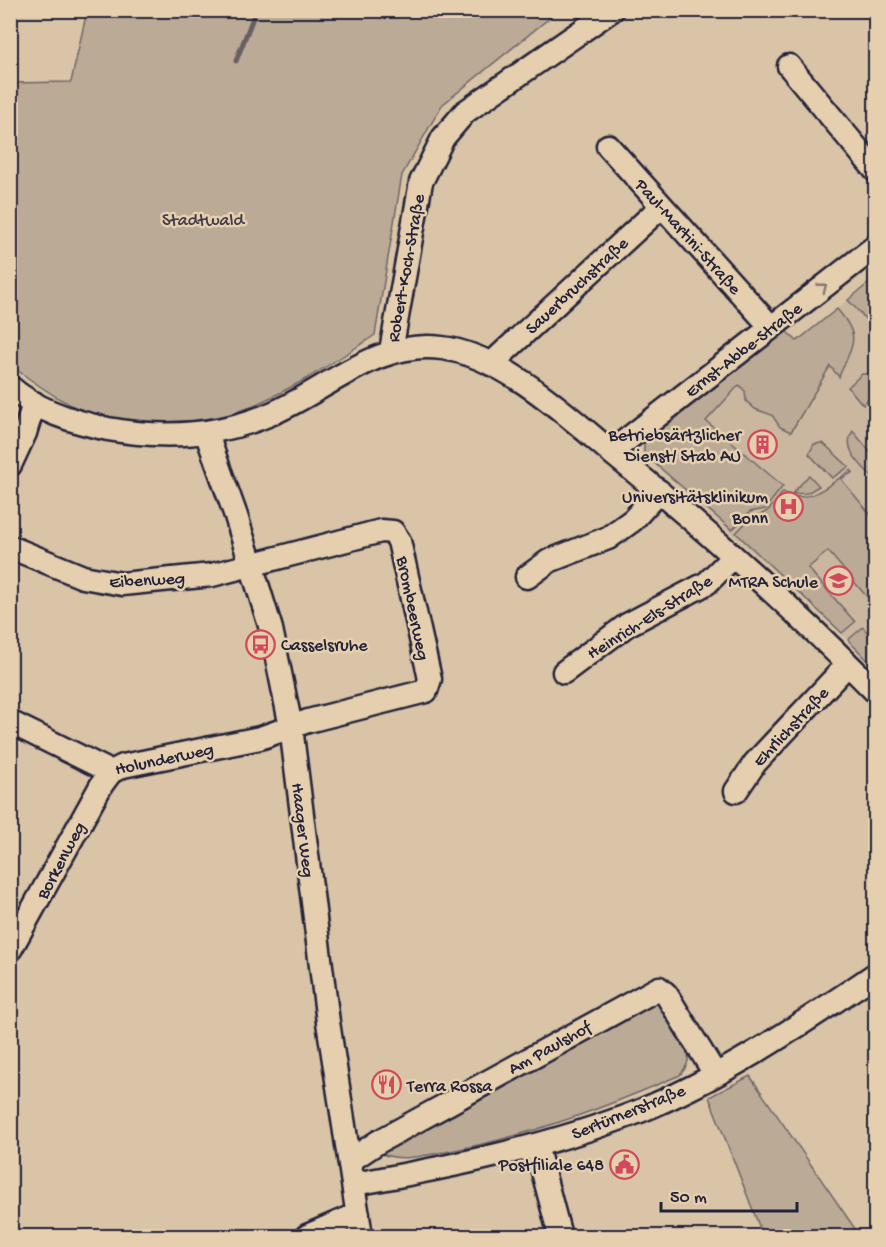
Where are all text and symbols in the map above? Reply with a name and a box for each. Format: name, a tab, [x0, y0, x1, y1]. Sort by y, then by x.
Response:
street label: Paul-Martini-Straße	[629, 175, 745, 300]
street label: Robert-Koch-Straße	[384, 192, 431, 344]
park label: Stadtwald	[162, 211, 245, 232]
street label: Sauerbruchstraße	[522, 233, 634, 340]
one-way arrow	[816, 283, 827, 294]
street label: Ernst-Abbe-Straße	[682, 298, 808, 403]
place label: Betriebsärtzlicher Dienst/ Stab AU	[608, 426, 743, 468]
building icon: Betriebsärtzlicher Dienst/ Stab AU	[746, 428, 778, 460]
place label: Universitätsklinikum Bonn	[622, 488, 768, 530]
hospital icon: Universitätsklinikum Bonn	[773, 490, 805, 522]
street label: Brombeerweg	[390, 554, 433, 662]
school or university icon: MTRA Schule	[823, 565, 855, 597]
street label: Eibenweg	[109, 569, 186, 594]
street label: Heinrich-Els-Straße	[584, 571, 717, 665]
place label: MTRA Schule	[728, 573, 819, 594]
bus stop icon: Casselsruhe	[244, 628, 276, 660]
place label: Casselsruhe	[281, 636, 368, 657]
street label: Ehrlichstraße	[750, 683, 835, 772]
street label: Holunderweg	[113, 740, 216, 781]
street label: Haager Weg	[285, 782, 318, 879]
street label: Borkenweg	[33, 819, 91, 904]
street label: Am Paulshof	[505, 1017, 596, 1080]
restaurant icon: Terra Rossa	[370, 1069, 402, 1101]
place label: Terra Rossa	[406, 1077, 493, 1098]
street label: Sertürnerstraße	[569, 1081, 690, 1146]
public building icon: Postfiliale 648	[609, 1148, 641, 1180]
place label: Postfiliale 648	[497, 1156, 604, 1177]
scale bar	[661, 1175, 798, 1213]
text: 50 m	[670, 1188, 707, 1209]

